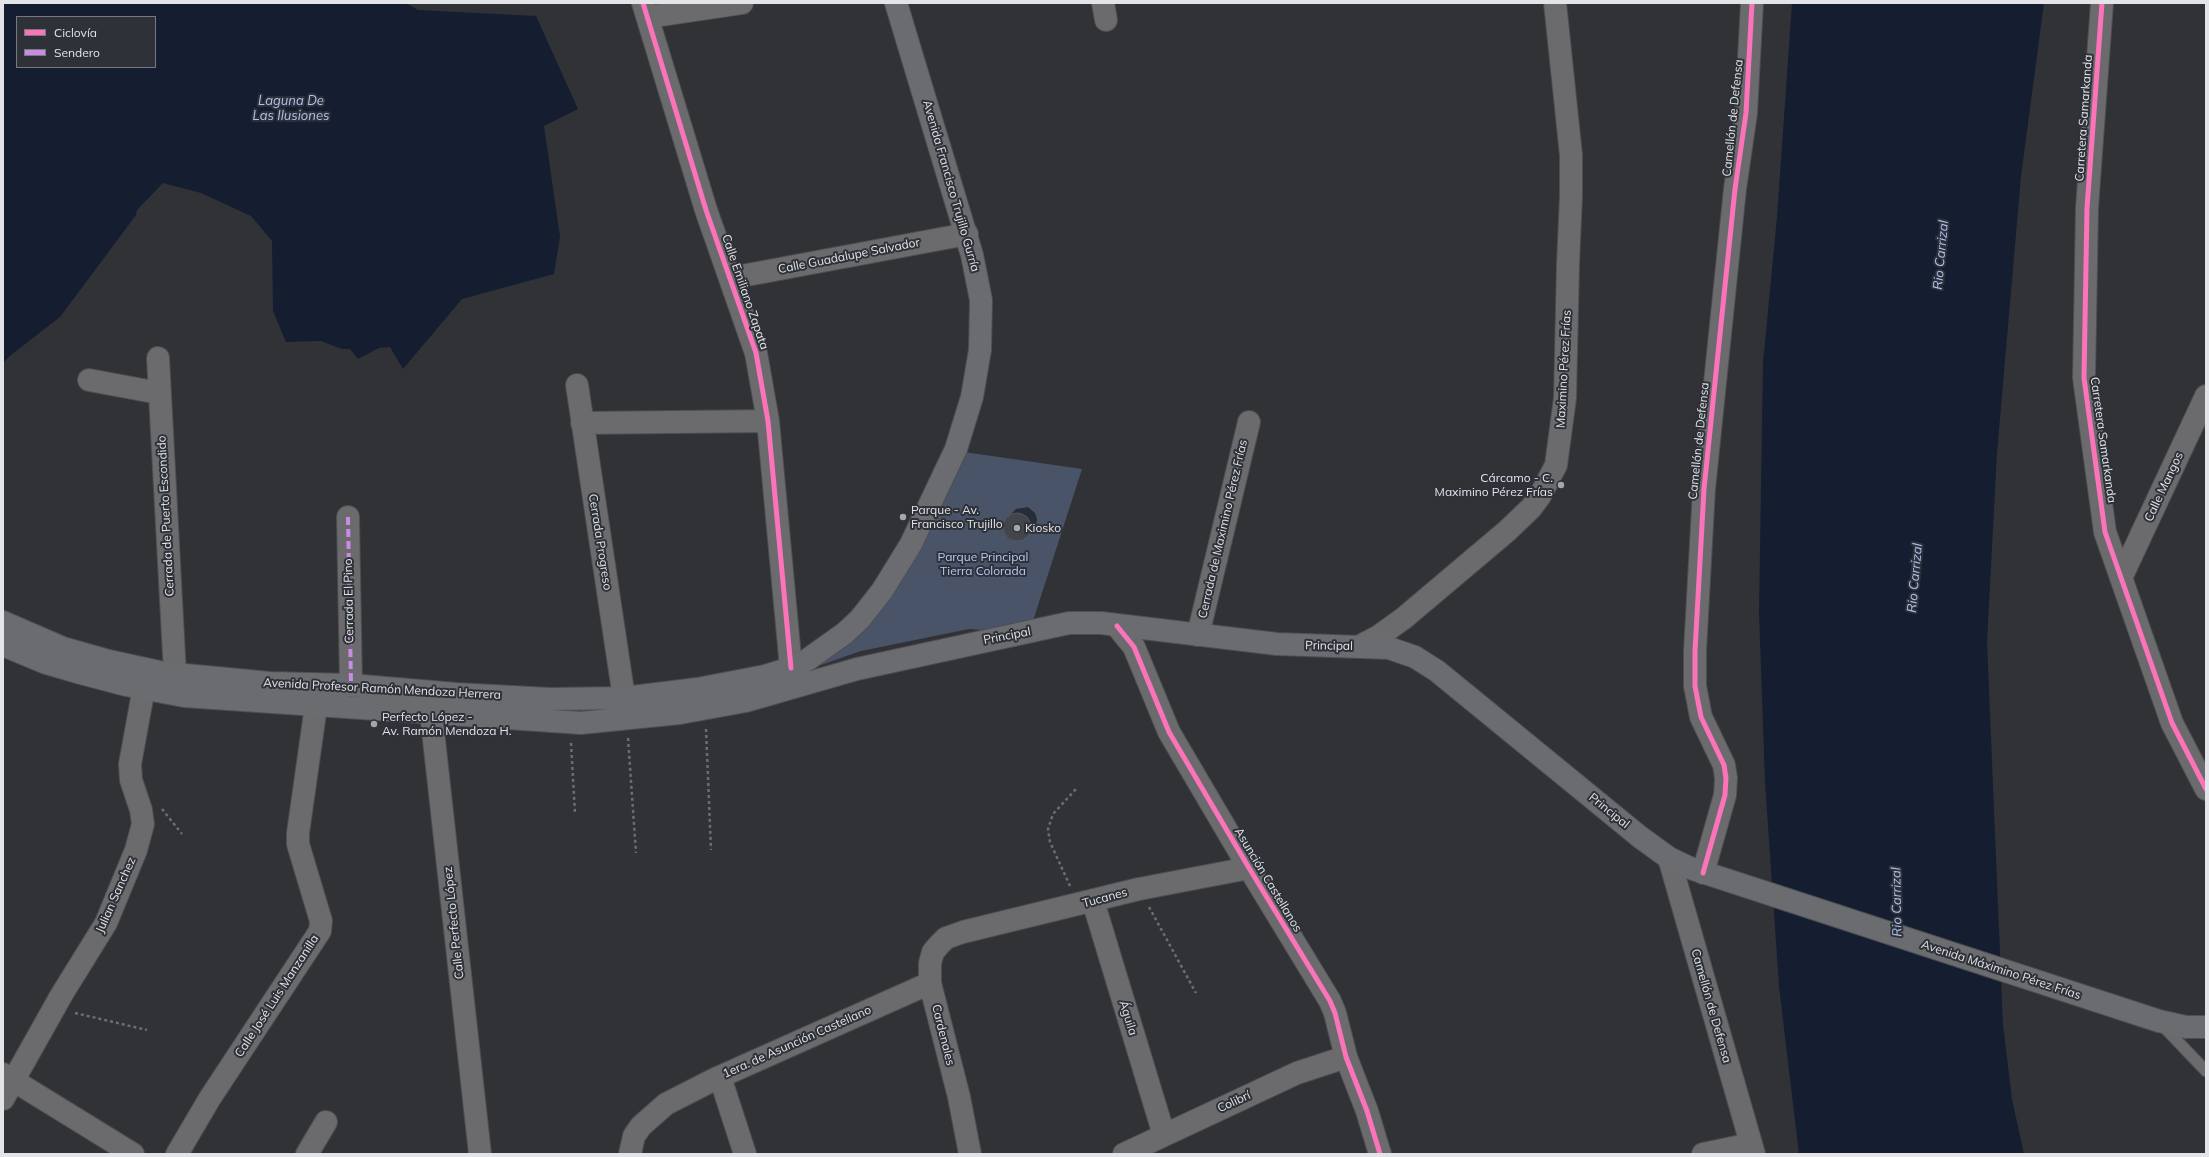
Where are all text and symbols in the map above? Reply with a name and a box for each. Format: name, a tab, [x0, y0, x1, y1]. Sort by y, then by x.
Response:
legend	[16, 16, 156, 68]
text: Ciclovía	[54, 25, 97, 40]
text: Sendero	[54, 45, 100, 60]
street label: Carretera Samarkanda	[2072, 54, 2096, 182]
street label: Camellón de Defensa	[1720, 59, 1746, 177]
water label: Laguna De Las Ilusiones	[253, 93, 329, 124]
street label: Avenida Francisco Trujillo Gurría	[920, 99, 982, 273]
water label: Rio Carrizal	[1930, 220, 1952, 290]
street label: Calle Emiliano Zapata	[718, 232, 772, 352]
street label: Calle Guadalupe Salvador	[777, 235, 921, 277]
street label: Maximino Pérez Frías	[1554, 310, 1574, 428]
street label: Carretera Samarkanda	[2087, 376, 2119, 504]
street label: Camellón de Defensa	[1686, 382, 1712, 500]
street label: Cerrada de Puerto Escondido	[155, 435, 177, 597]
street label: Cerrada de Maximino Pérez Frías	[1195, 438, 1251, 620]
street label: Calle Mangos	[2142, 450, 2186, 524]
place label: Cárcamo - C. Maximino Pérez Frías	[1435, 471, 1553, 499]
marker: Cárcamo - C. Maximino Pérez Frías	[1556, 480, 1566, 490]
street label: Cerrada Progreso	[585, 493, 615, 591]
place label: Parque - Av. Francisco Trujillo	[911, 503, 1003, 531]
marker: Parque - Av. Francisco Trujillo	[898, 512, 908, 522]
place label: Kiosko	[1025, 521, 1061, 535]
marker: Kiosko	[1012, 523, 1022, 533]
water label: Rio Carrizal	[1904, 543, 1926, 613]
park label: Parque Principal Tierra Colorada	[938, 550, 1028, 578]
street label: Cerrada El Pino	[341, 558, 357, 644]
street label: Principal	[982, 624, 1032, 648]
street label: Principal	[1305, 638, 1353, 654]
street label: Avenida Profesor Ramón Mendoza Herrera	[263, 676, 501, 702]
place label: Perfecto López - Av. Ramón Mendoza H.	[382, 710, 511, 738]
marker: Perfecto López - Av. Ramón Mendoza H.	[369, 719, 379, 729]
street label: Principal	[1586, 790, 1632, 832]
street label: Asunción Castellanos	[1231, 825, 1305, 935]
street label: Julian Sanchez	[93, 855, 139, 935]
street label: Calle Perfecto López	[441, 866, 467, 980]
water label: Rio Carrizal	[1889, 867, 1905, 937]
street label: Tucanes	[1081, 885, 1129, 911]
street label: Calle José Luis Manzanilla	[232, 932, 322, 1060]
street label: Avenida Máximino Pérez Frías	[1919, 937, 2083, 1003]
street label: Camellón de Defensa	[1688, 947, 1734, 1065]
street label: Águila	[1116, 999, 1140, 1037]
street label: 1era. de Asunción Castellano	[721, 1003, 873, 1081]
street label: Cardenales	[928, 1003, 958, 1067]
street label: Colibrí	[1215, 1088, 1253, 1116]

